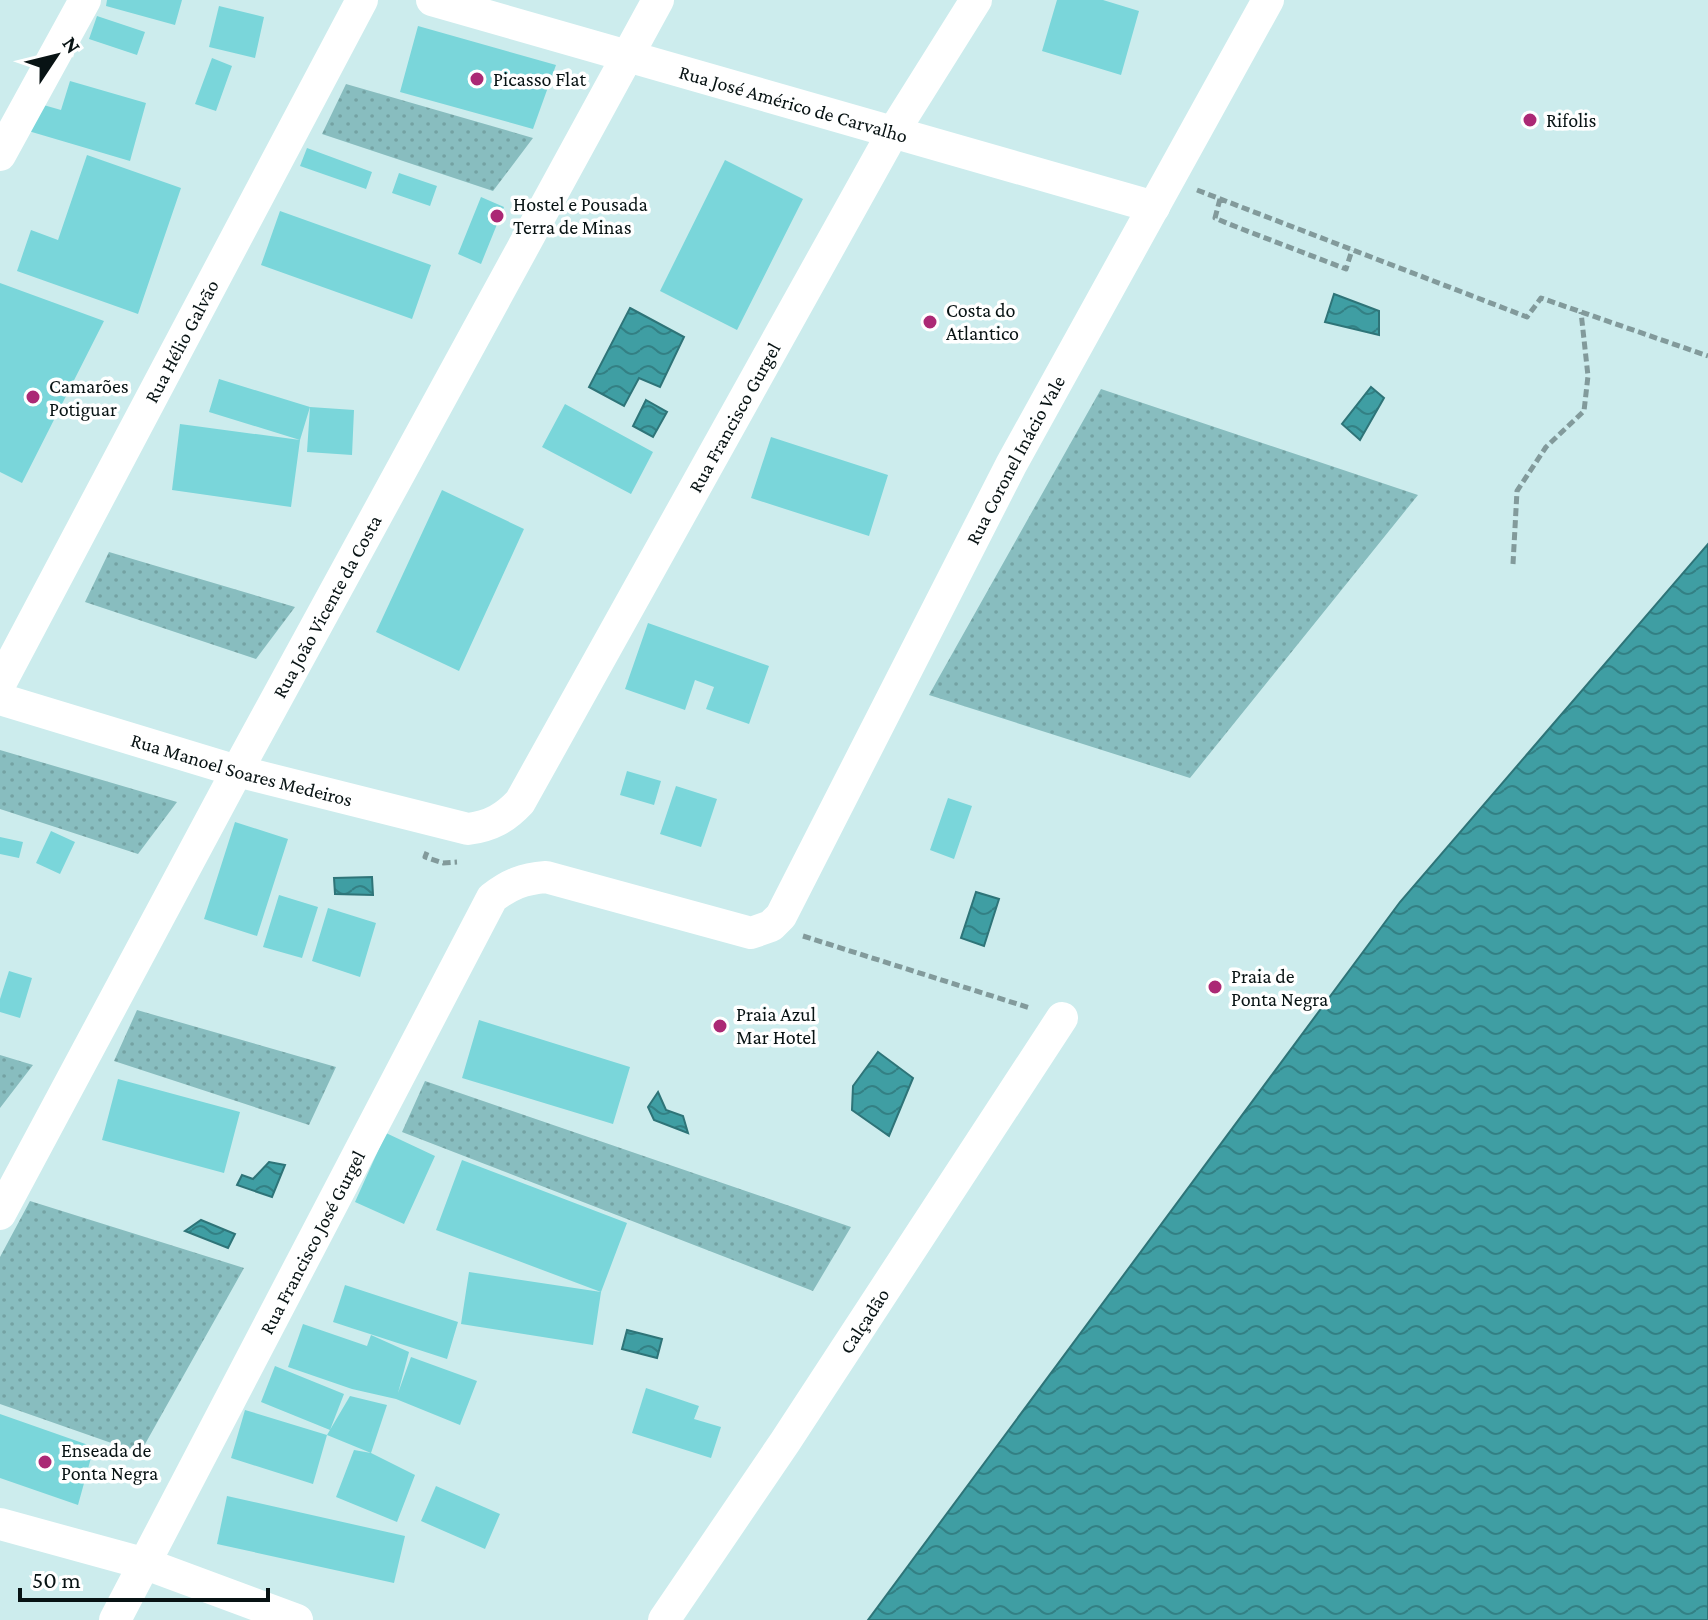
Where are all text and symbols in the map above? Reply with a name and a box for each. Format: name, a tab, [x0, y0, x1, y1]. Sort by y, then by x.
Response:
north arrow	[16, 16, 96, 96]
text: N	[57, 32, 87, 58]
street label: Rua José Américo de Carvalho	[677, 60, 910, 147]
place label: Picasso Flat	[493, 68, 587, 90]
marker: Picasso Flat	[468, 70, 486, 88]
place label: Rifolis	[1546, 109, 1597, 131]
marker: Rifolis	[1521, 111, 1539, 129]
place label: Hostel e Pousada Terra de Minas	[513, 193, 648, 238]
marker: Hostel e Pousada Terra de Minas	[488, 207, 506, 225]
street label: Rua Hélio Galvão	[140, 276, 223, 406]
place label: Costa do Atlantico	[946, 299, 1019, 344]
marker: Costa do Atlantico	[921, 313, 939, 331]
street label: Rua Francisco Gurgel	[684, 339, 785, 496]
street label: Rua Coronel Inácio Vale	[961, 371, 1069, 548]
place label: Camarões Potiguar	[49, 375, 129, 421]
marker: Camarões Potiguar	[24, 388, 42, 406]
street label: Rua João Vicente da Costa	[268, 511, 386, 702]
street label: Rua Manoel Soares Medeiros	[128, 728, 355, 811]
place label: Praia de Ponta Negra	[1231, 965, 1328, 1011]
marker: Praia de Ponta Negra	[1206, 978, 1224, 996]
place label: Praia Azul Mar Hotel	[736, 1003, 816, 1048]
marker: Praia Azul Mar Hotel	[711, 1017, 729, 1035]
street label: Rua Francisco José Gurgel	[255, 1147, 369, 1338]
street label: Calçadão	[835, 1284, 894, 1358]
place label: Enseada de Ponta Negra	[61, 1439, 158, 1485]
marker: Enseada de Ponta Negra	[36, 1453, 54, 1471]
scale bar	[20, 1552, 268, 1602]
text: 50 m	[32, 1566, 81, 1593]

